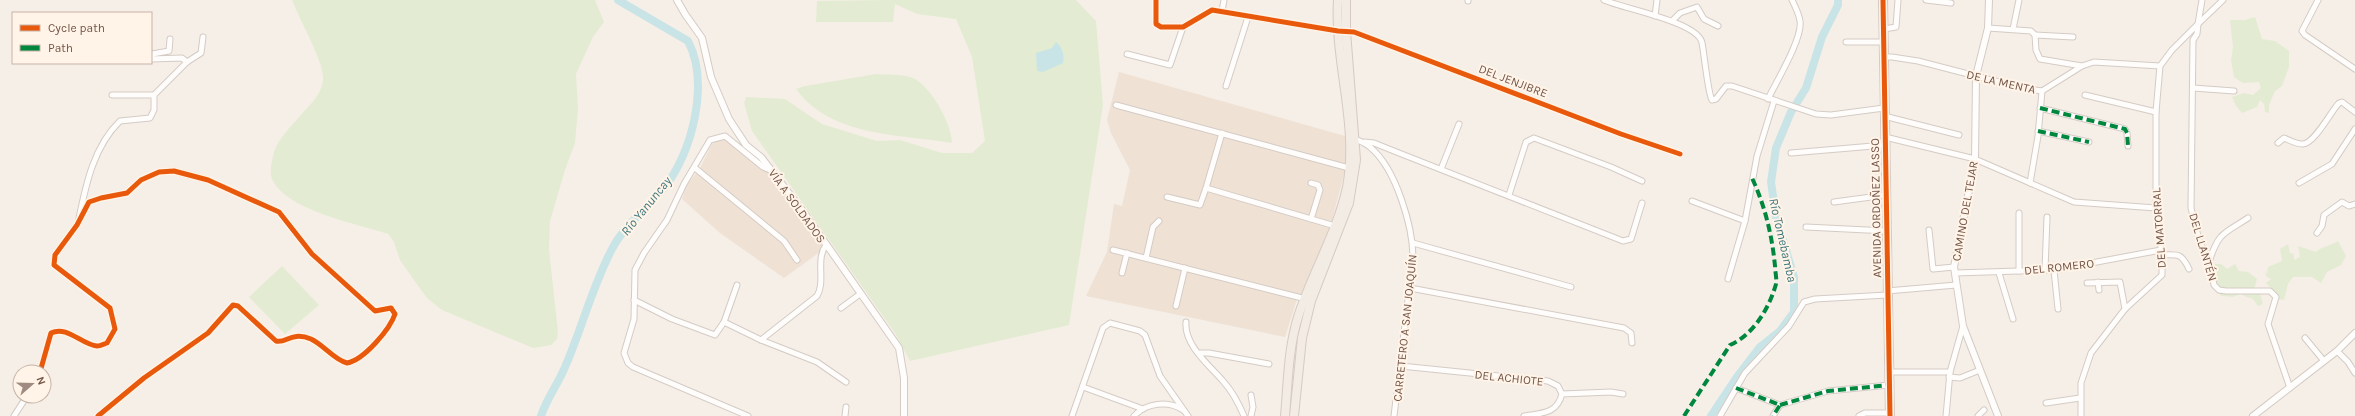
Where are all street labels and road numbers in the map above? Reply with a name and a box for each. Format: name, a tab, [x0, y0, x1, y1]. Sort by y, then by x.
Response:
street label: DEL JENJIBRE	[1477, 61, 1549, 101]
street label: DE LA MENTA	[1965, 67, 2037, 97]
street label: AVENIDA ORDOÑEZ LASSO	[1868, 138, 1884, 278]
street label: CAMINO DEL TEJAR	[1949, 160, 1981, 262]
street label: VÍA A SOLDADOS	[765, 166, 829, 246]
street label: DEL MATORRAL	[2149, 187, 2169, 269]
street label: DEL LLANTÉN	[2186, 211, 2221, 283]
street label: CARRETERO A SAN JOAQUÍN	[1389, 254, 1420, 402]
street label: DEL ROMERO	[2023, 256, 2095, 278]
street label: DEL ACHIOTE	[1474, 367, 1544, 389]

